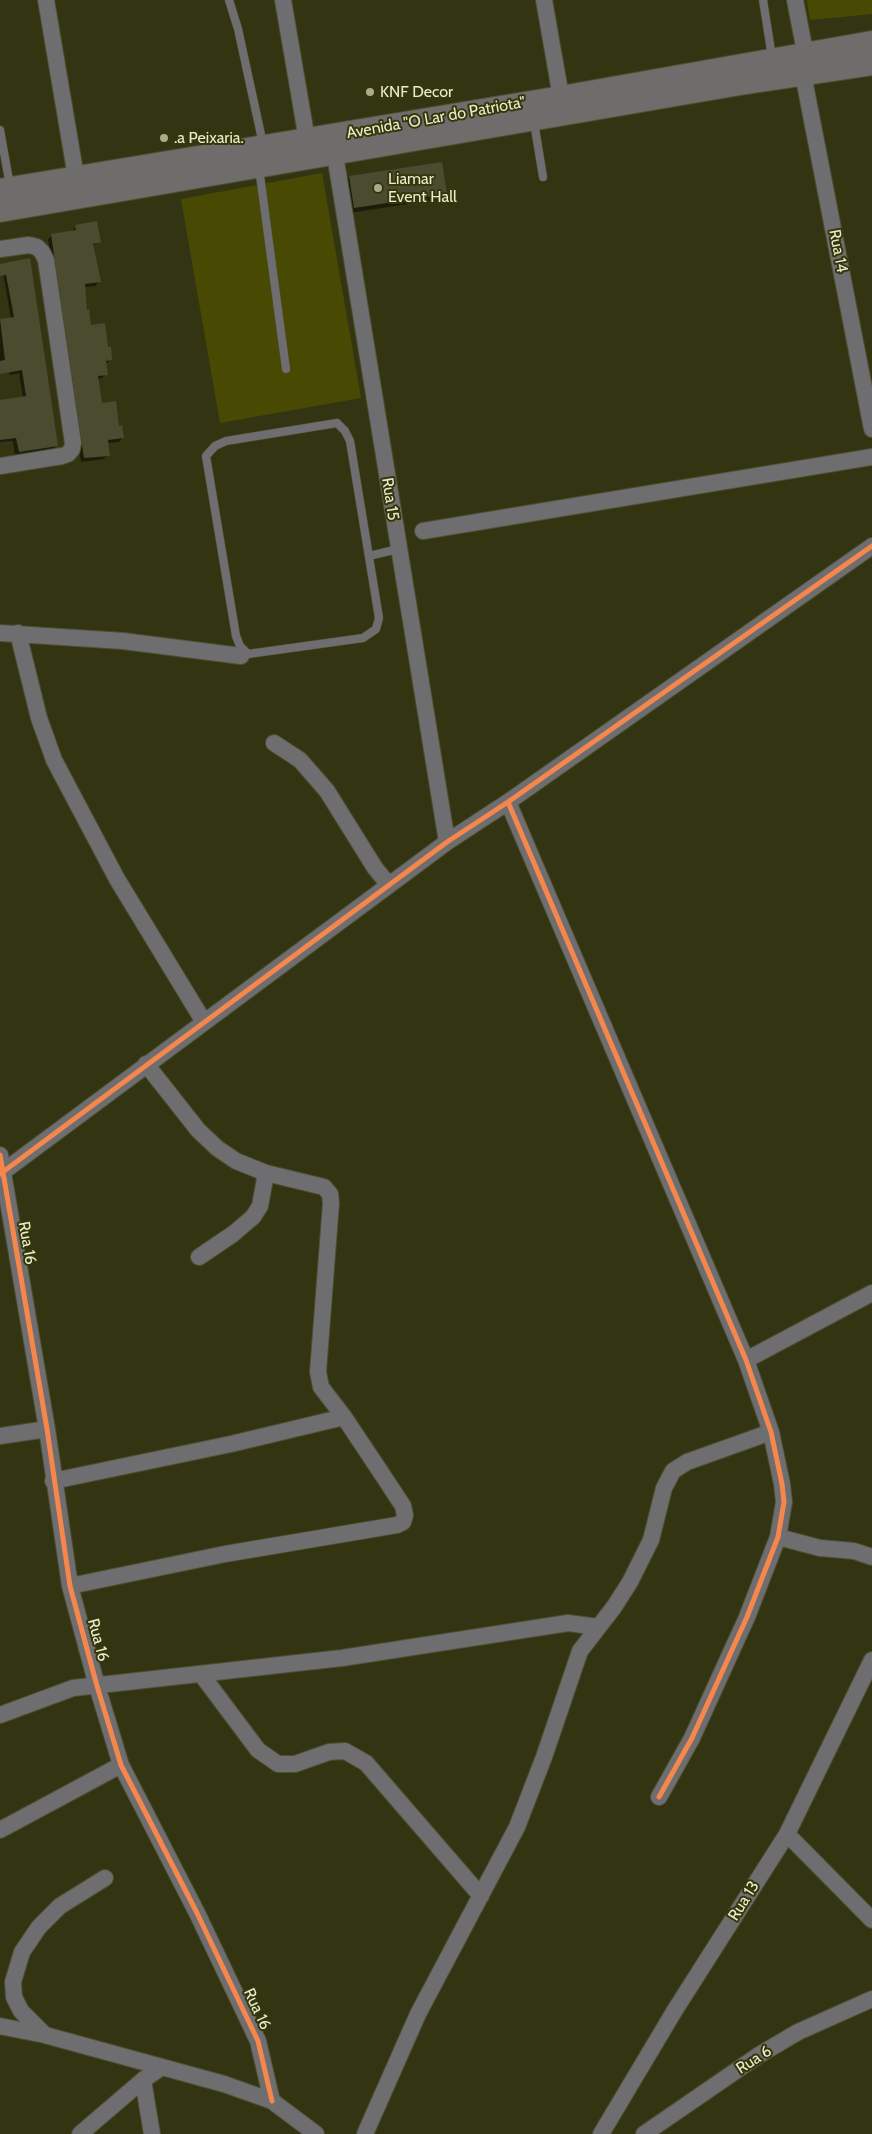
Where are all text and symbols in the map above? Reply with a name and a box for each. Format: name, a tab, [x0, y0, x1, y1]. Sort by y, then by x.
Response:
place label: KNF Decor	[380, 82, 453, 102]
marker: KNF Decor	[364, 86, 376, 98]
street label: Avenida "O Lar do Patriota"	[345, 93, 527, 143]
place label: .a Peixaria.	[174, 128, 244, 148]
marker: .a Peixaria.	[158, 132, 170, 144]
place label: Liamar Event Hall	[388, 169, 457, 207]
marker: Liamar Event Hall	[372, 182, 384, 194]
street label: Rua 14	[824, 228, 852, 274]
street label: Rua 15	[377, 476, 403, 522]
street label: Rua 16	[14, 1220, 40, 1266]
street label: Rua 16	[83, 1617, 113, 1663]
street label: Rua 13	[724, 1878, 764, 1924]
street label: Rua 16	[239, 1985, 275, 2033]
street label: Rua 6	[733, 2042, 775, 2078]

